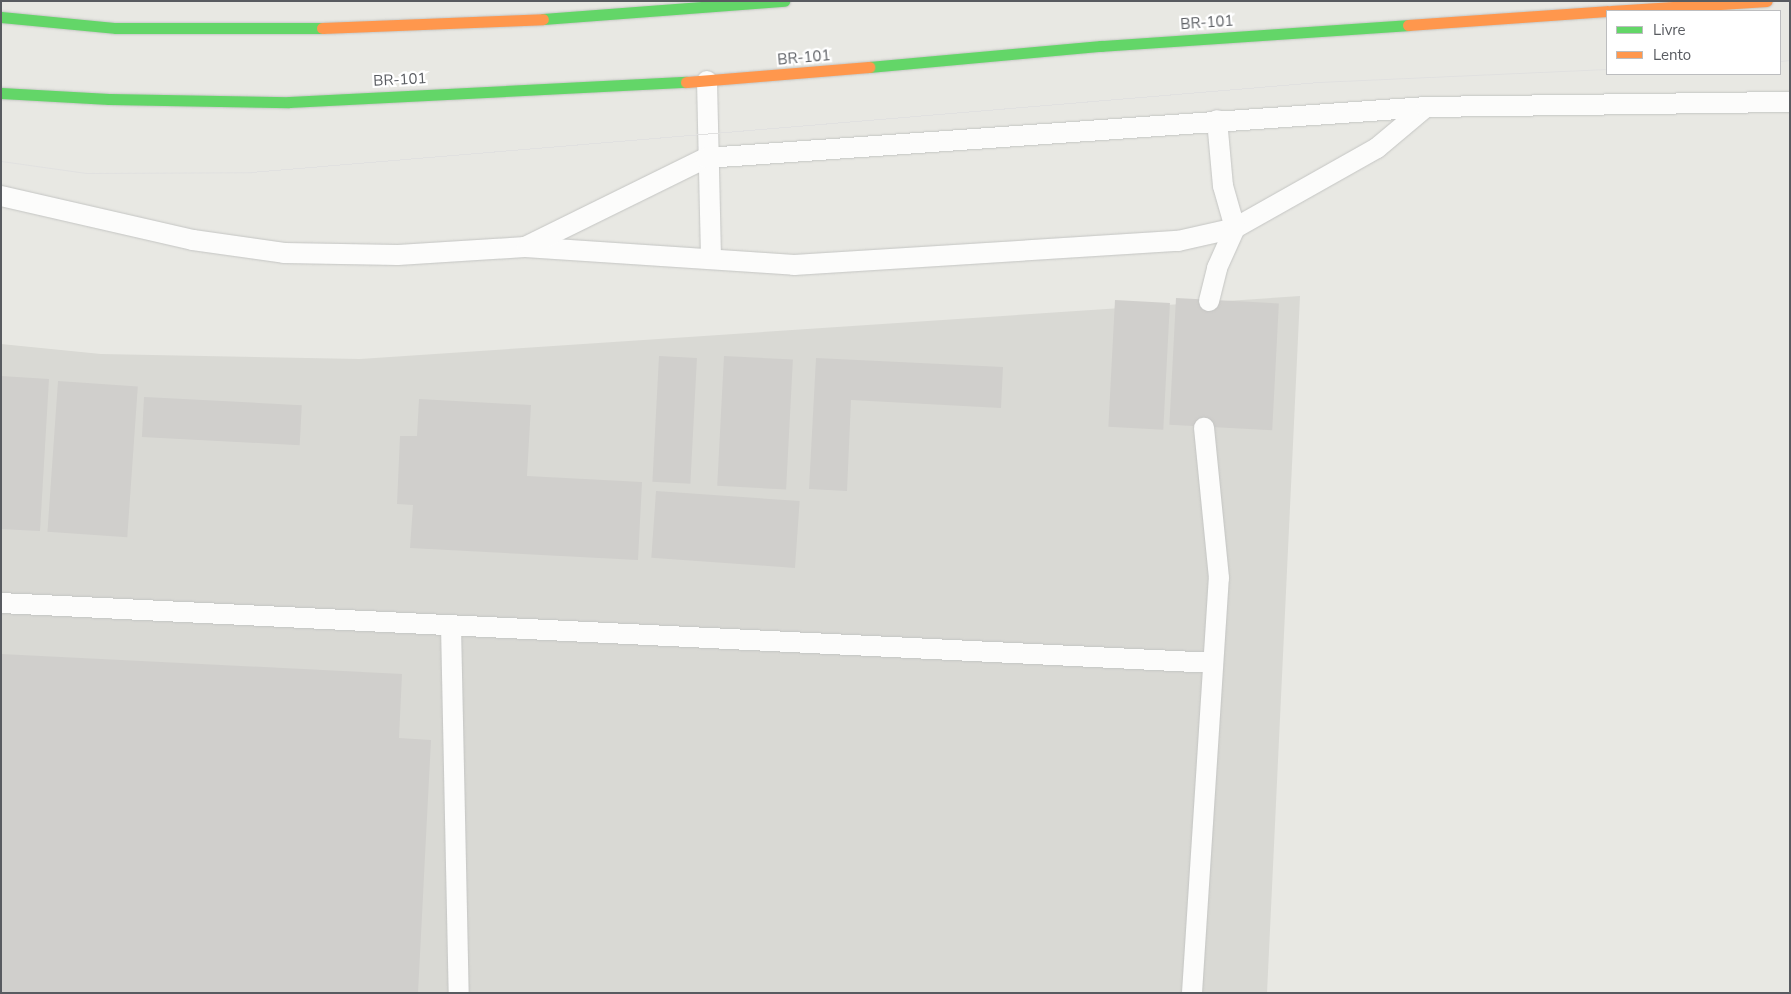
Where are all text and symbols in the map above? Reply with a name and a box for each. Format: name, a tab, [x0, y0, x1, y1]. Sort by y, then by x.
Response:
legend	[1606, 10, 1781, 75]
street label: BR-101	[1180, 12, 1234, 34]
text: Livre	[1653, 20, 1686, 40]
text: Lento	[1653, 45, 1691, 65]
street label: BR-101	[777, 47, 831, 69]
street label: BR-101	[373, 70, 427, 90]

